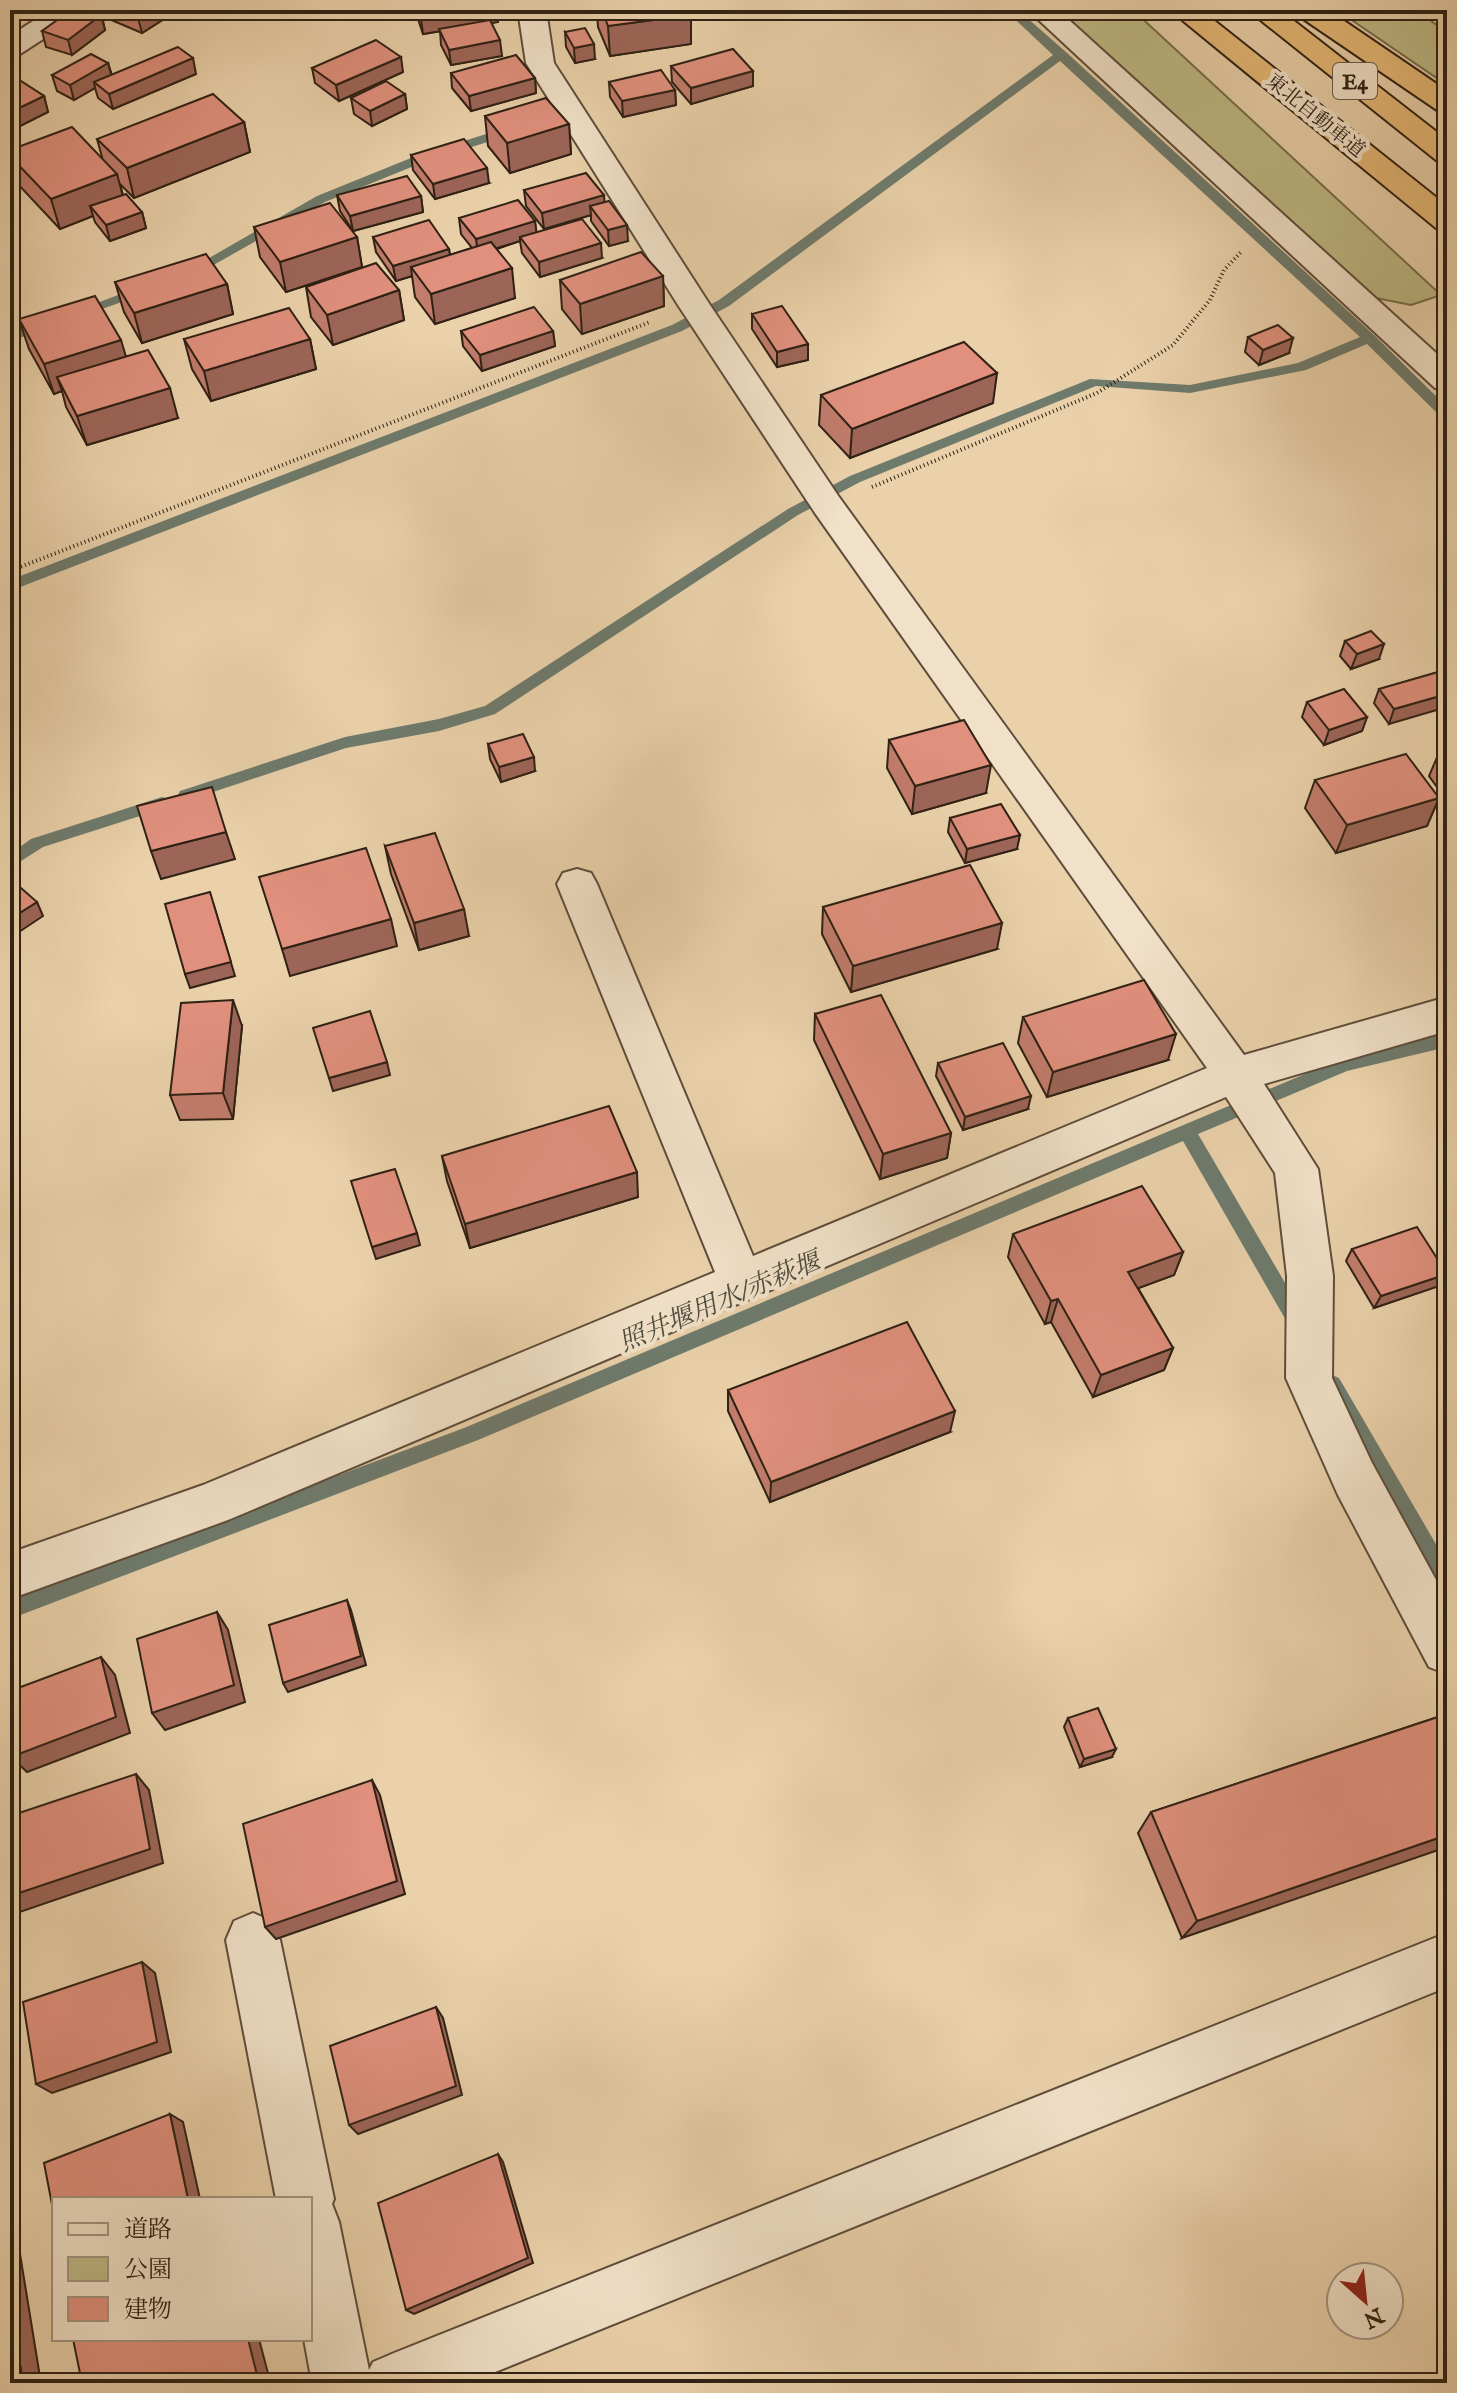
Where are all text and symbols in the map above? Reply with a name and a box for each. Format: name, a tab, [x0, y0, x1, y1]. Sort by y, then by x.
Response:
road number: E4	[1333, 63, 1377, 99]
street label: 東北自動車道	[1261, 69, 1370, 164]
water label: 照井堰用水/赤萩堰	[614, 1244, 829, 1360]
legend	[52, 2197, 312, 2341]
text: 道路	[124, 2215, 172, 2246]
text: 公園	[124, 2255, 172, 2286]
north arrow	[1325, 2261, 1405, 2341]
text: 建物	[124, 2295, 172, 2326]
text: N	[1358, 2300, 1389, 2334]

